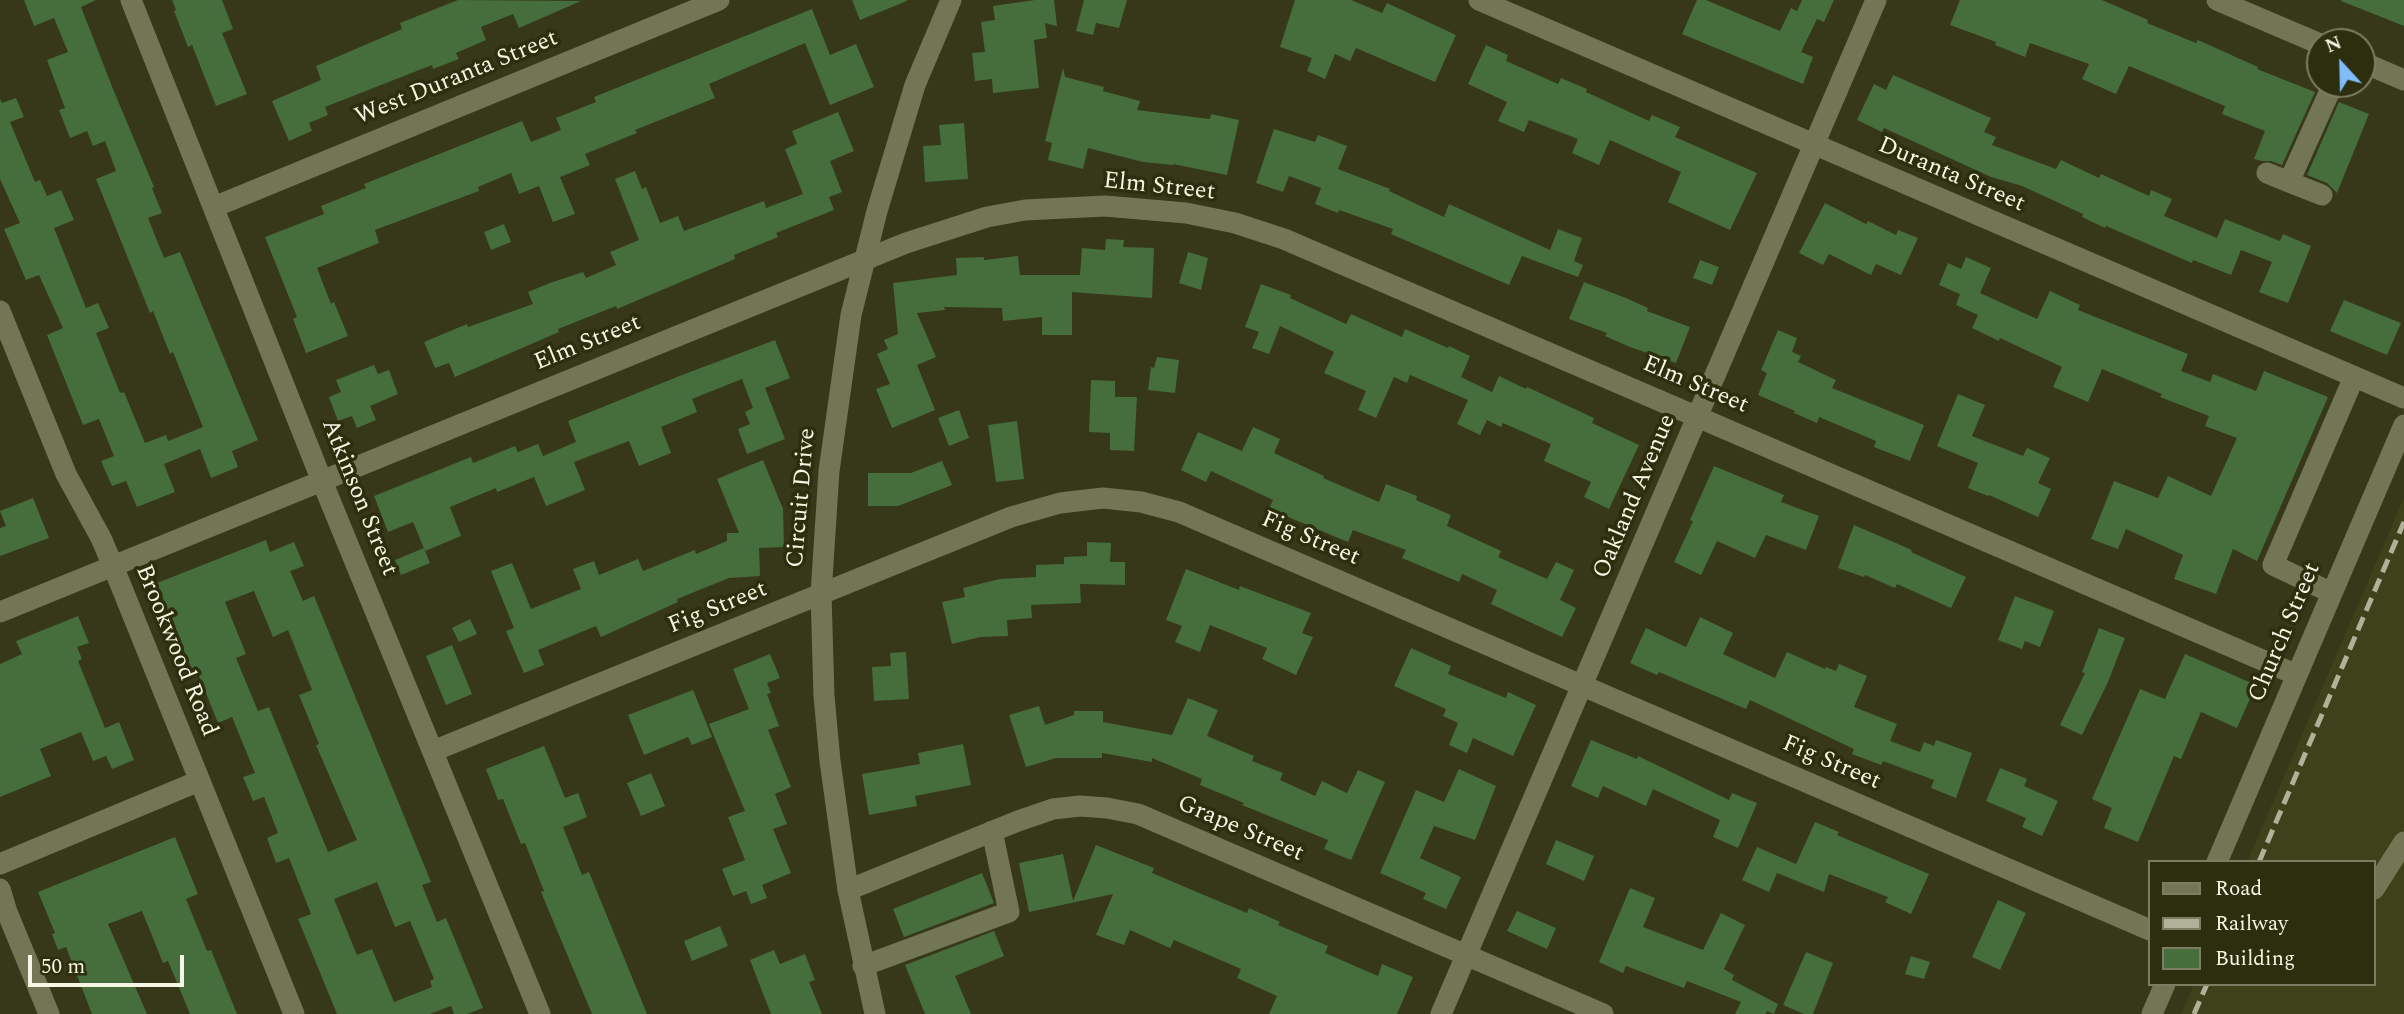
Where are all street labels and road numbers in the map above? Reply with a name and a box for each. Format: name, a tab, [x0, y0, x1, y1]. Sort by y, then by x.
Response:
street label: West Duranta Street	[351, 25, 563, 133]
street label: Duranta Street	[1873, 132, 2029, 220]
street label: Elm Street	[1102, 168, 1216, 208]
street label: Elm Street	[531, 310, 645, 378]
street label: Elm Street	[1638, 351, 1752, 421]
street label: Oakland Avenue	[1588, 411, 1684, 583]
street label: Atkinson Street	[313, 415, 403, 581]
street label: Circuit Drive	[783, 427, 823, 569]
street label: Fig Street	[1256, 506, 1364, 574]
street label: Church Street	[2244, 559, 2328, 707]
street label: Brookwood Road	[127, 561, 223, 741]
street label: Fig Street	[664, 576, 772, 642]
street label: Fig Street	[1777, 730, 1885, 798]
street label: Grape Street	[1173, 791, 1307, 869]

